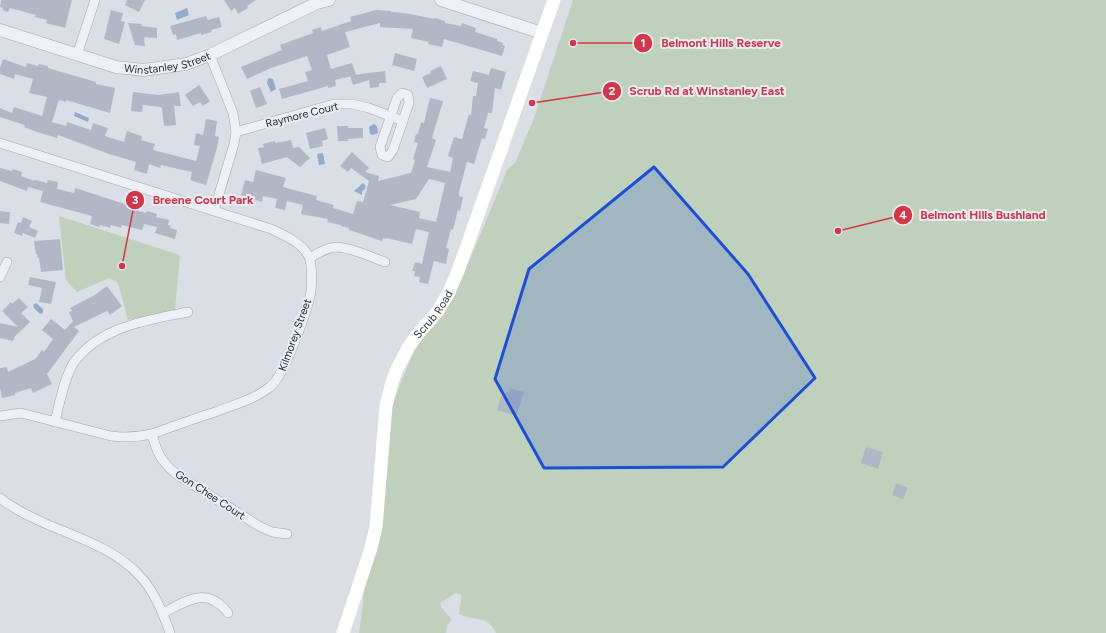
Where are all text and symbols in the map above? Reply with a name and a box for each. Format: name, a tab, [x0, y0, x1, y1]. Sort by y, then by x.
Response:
callout: Belmont Hills Reserve	[633, 31, 789, 55]
text: 1	[640, 36, 646, 50]
text: Belmont Hills Reserve	[661, 36, 781, 50]
street label: Winstanley Street	[124, 49, 212, 77]
callout: Scrub Rd at Winstanley East	[602, 79, 793, 103]
text: 2	[609, 84, 616, 98]
text: Scrub Rd at Winstanley East	[629, 84, 785, 98]
street label: Raymore Court	[264, 100, 340, 130]
callout: Breene Court Park	[125, 188, 262, 212]
text: 3	[132, 193, 139, 207]
text: Breene Court Park	[153, 193, 254, 207]
callout: Belmont Hills Bushland	[893, 203, 1054, 227]
text: 4	[899, 208, 907, 222]
text: Belmont Hills Bushland	[920, 208, 1046, 222]
street label: Scrub Road	[411, 288, 455, 341]
street label: Kilmorey Street	[276, 297, 314, 373]
street label: Gon Chee Court	[173, 468, 247, 522]

